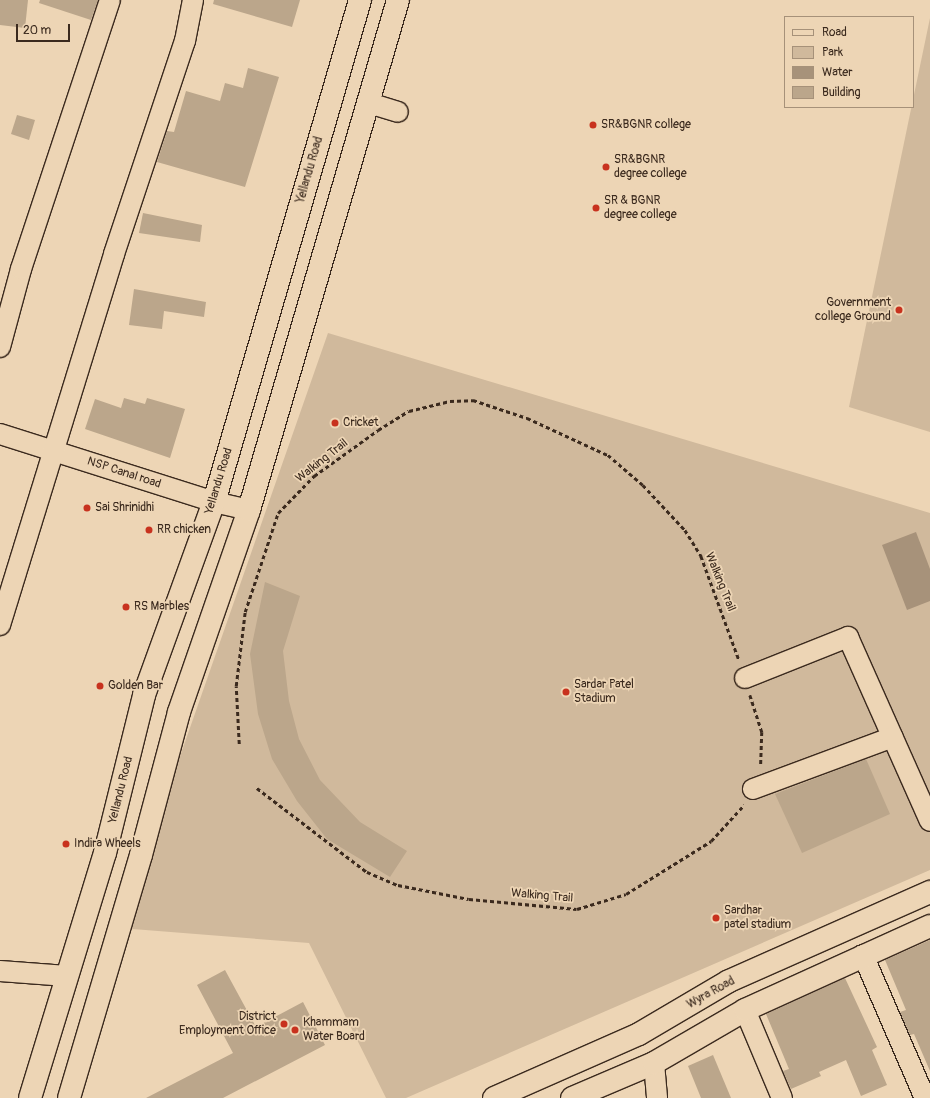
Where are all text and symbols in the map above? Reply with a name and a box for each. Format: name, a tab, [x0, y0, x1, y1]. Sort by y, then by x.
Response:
scale bar	[18, 16, 72, 42]
legend	[784, 16, 914, 108]
text: 20 m	[23, 23, 51, 38]
text: Road	[822, 25, 847, 40]
text: Park	[822, 45, 843, 60]
text: Water	[822, 65, 853, 80]
text: Building	[822, 85, 861, 100]
place label: SR&BGNR college	[601, 118, 691, 132]
marker: SR&BGNR college	[588, 120, 598, 130]
street label: Yellandu Road	[294, 135, 326, 205]
place label: SR&BGNR degree college	[614, 153, 687, 181]
marker: SR&BGNR degree college	[601, 162, 611, 172]
place label: SR & BGNR degree college	[604, 194, 677, 222]
marker: SR & BGNR degree college	[591, 203, 601, 213]
place label: Government college Ground	[815, 296, 891, 324]
marker: Government college Ground	[894, 305, 904, 315]
place label: Cricket	[343, 416, 379, 430]
marker: Cricket	[330, 418, 340, 428]
street label: Walking Trail	[293, 436, 351, 486]
street label: Yellandu Road	[202, 446, 236, 516]
street label: NSP Canal road	[85, 454, 163, 492]
place label: Sai Shrinidhi	[95, 501, 154, 515]
marker: Sai Shrinidhi	[82, 503, 92, 513]
place label: RR chicken	[157, 523, 211, 537]
marker: RR chicken	[144, 525, 154, 535]
street label: Walking Trail	[702, 550, 738, 614]
place label: RS Marbles	[134, 600, 189, 614]
marker: RS Marbles	[121, 602, 131, 612]
place label: Sardar Patel Stadium	[574, 678, 634, 706]
place label: Golden Bar	[108, 679, 163, 693]
marker: Golden Bar	[95, 681, 105, 691]
marker: Sardar Patel Stadium	[561, 687, 571, 697]
street label: Yellandu Road	[106, 755, 136, 825]
place label: Indira Wheels	[74, 837, 141, 851]
marker: Indira Wheels	[61, 839, 71, 849]
street label: Walking Trail	[510, 886, 574, 906]
place label: Sardhar patel stadium	[724, 904, 791, 932]
marker: Sardhar patel stadium	[711, 913, 721, 923]
street label: Wyra Road	[684, 974, 738, 1012]
place label: District Employment Office	[179, 1010, 276, 1038]
place label: Khammam Water Board	[303, 1016, 365, 1044]
marker: District Employment Office	[279, 1019, 289, 1029]
marker: Khammam Water Board	[290, 1025, 300, 1035]

